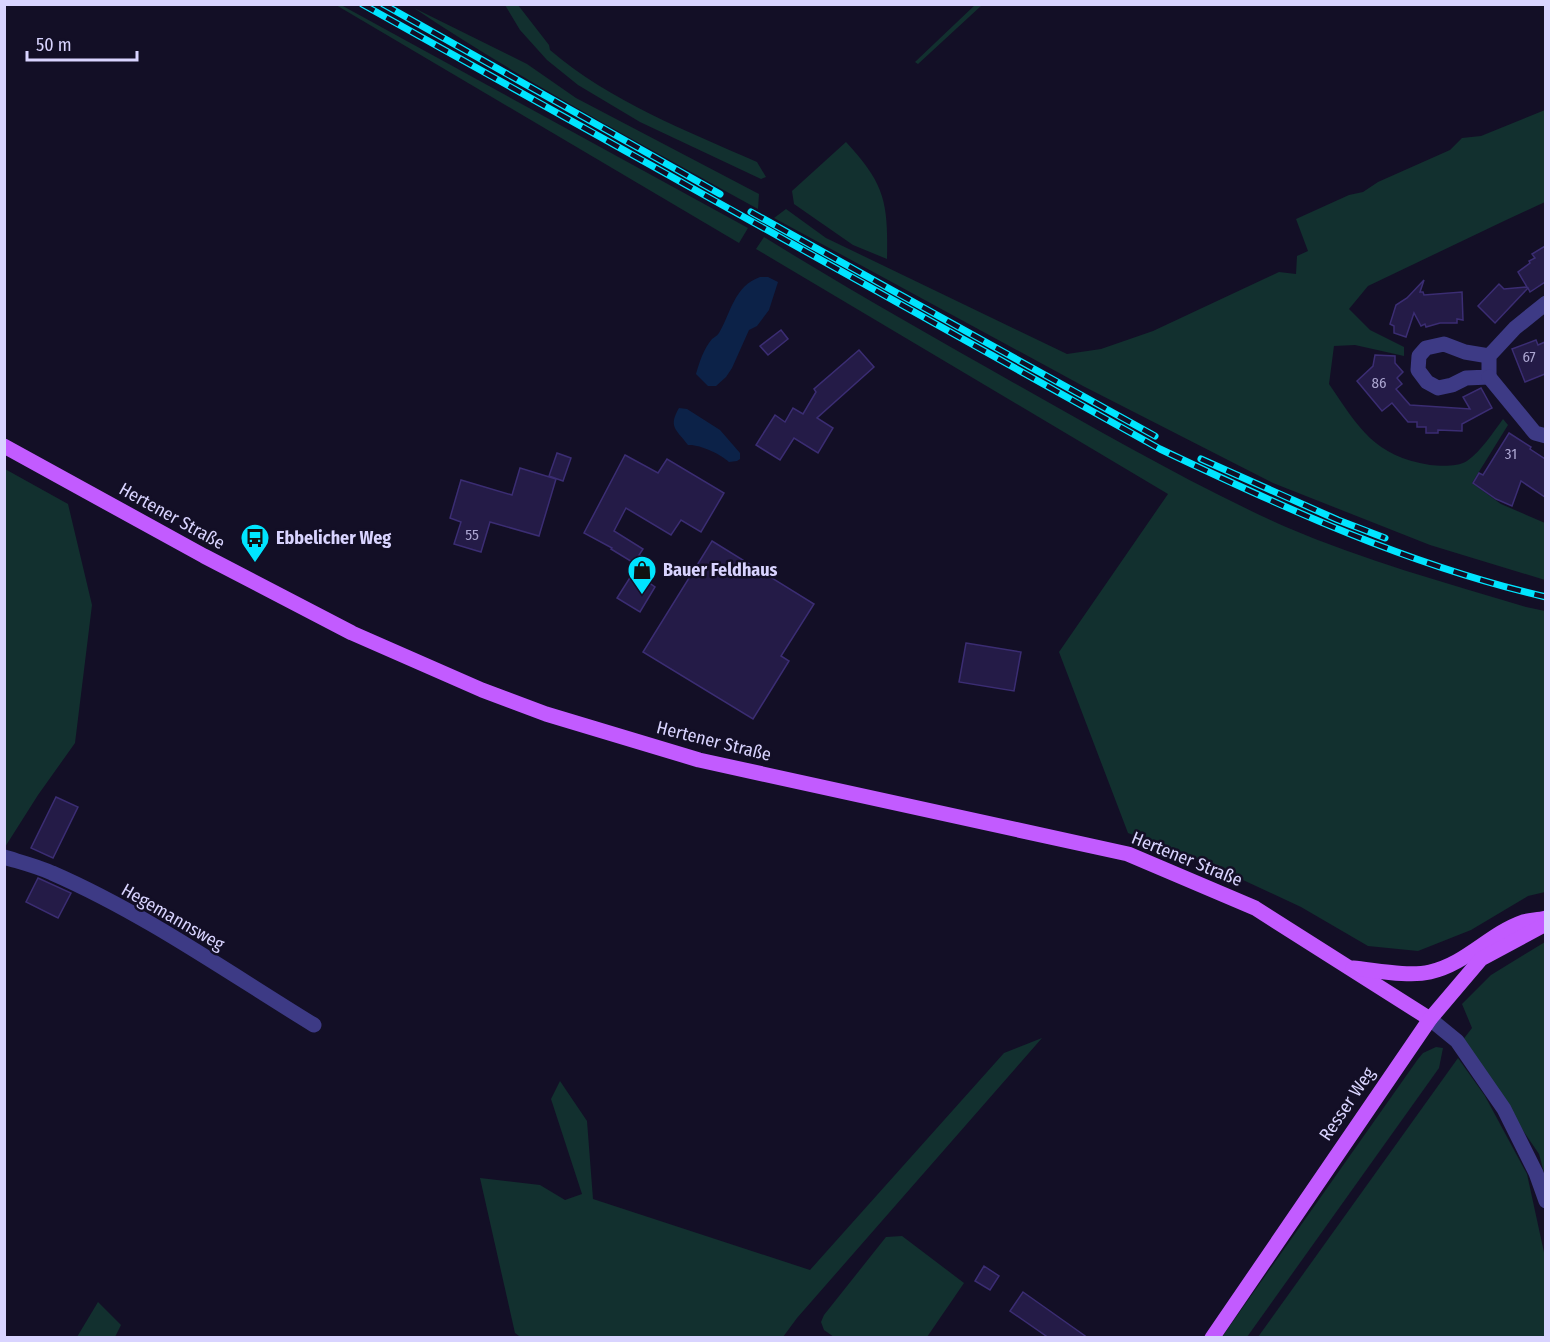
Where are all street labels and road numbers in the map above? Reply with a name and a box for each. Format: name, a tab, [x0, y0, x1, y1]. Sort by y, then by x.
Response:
street label: Hertener Straße	[115, 478, 229, 554]
street label: Hertener Straße	[654, 716, 774, 766]
street label: Hertener Straße	[1128, 827, 1246, 891]
street label: Hegemannsweg	[118, 879, 229, 956]
street label: Resser Weg	[1314, 1063, 1380, 1145]

